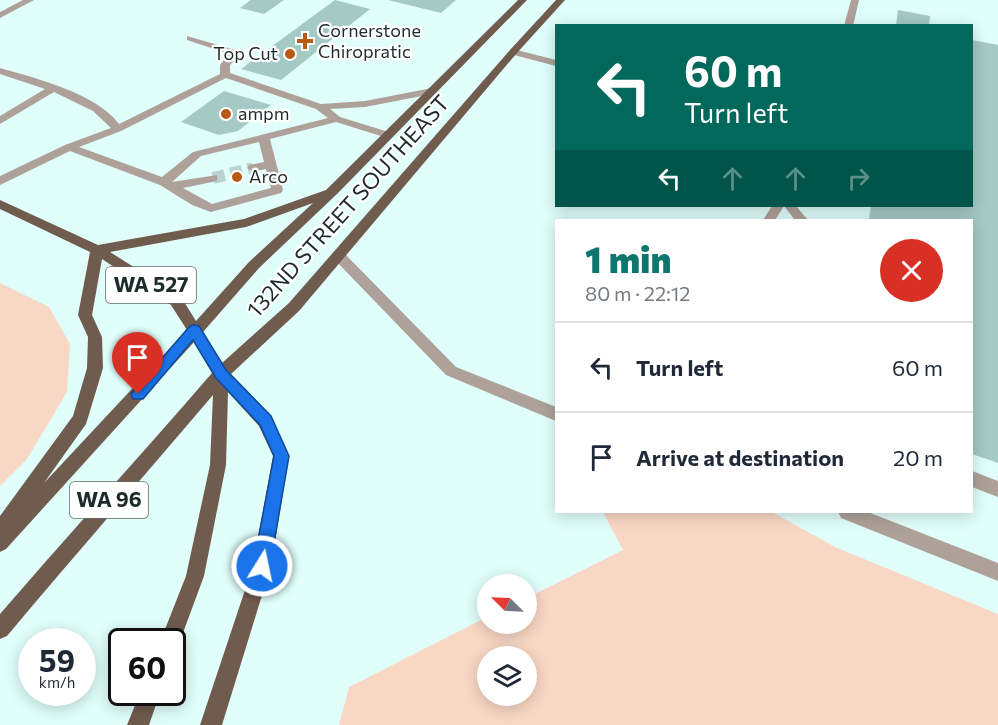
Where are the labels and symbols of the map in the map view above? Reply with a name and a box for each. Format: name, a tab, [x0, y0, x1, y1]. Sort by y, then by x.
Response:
place label: Cornerstone Chiropratic	[318, 19, 421, 62]
marker: Cornerstone Chiropratic	[296, 32, 314, 50]
place label: Top Cut	[213, 42, 278, 64]
marker: Top Cut	[283, 47, 297, 61]
street label: 132ND STREET SOUTHEAST	[241, 89, 455, 322]
place label: ampm	[238, 102, 289, 124]
marker: ampm	[219, 107, 233, 121]
place label: Arco	[249, 165, 288, 187]
marker: Arco	[230, 170, 244, 184]
road number: WA 527	[106, 267, 196, 303]
pin	[112, 332, 163, 394]
road number: WA 96	[70, 482, 148, 518]
position arrow	[230, 534, 294, 598]
north arrow	[477, 574, 537, 634]
speed limit sign: 60	[108, 628, 186, 706]

